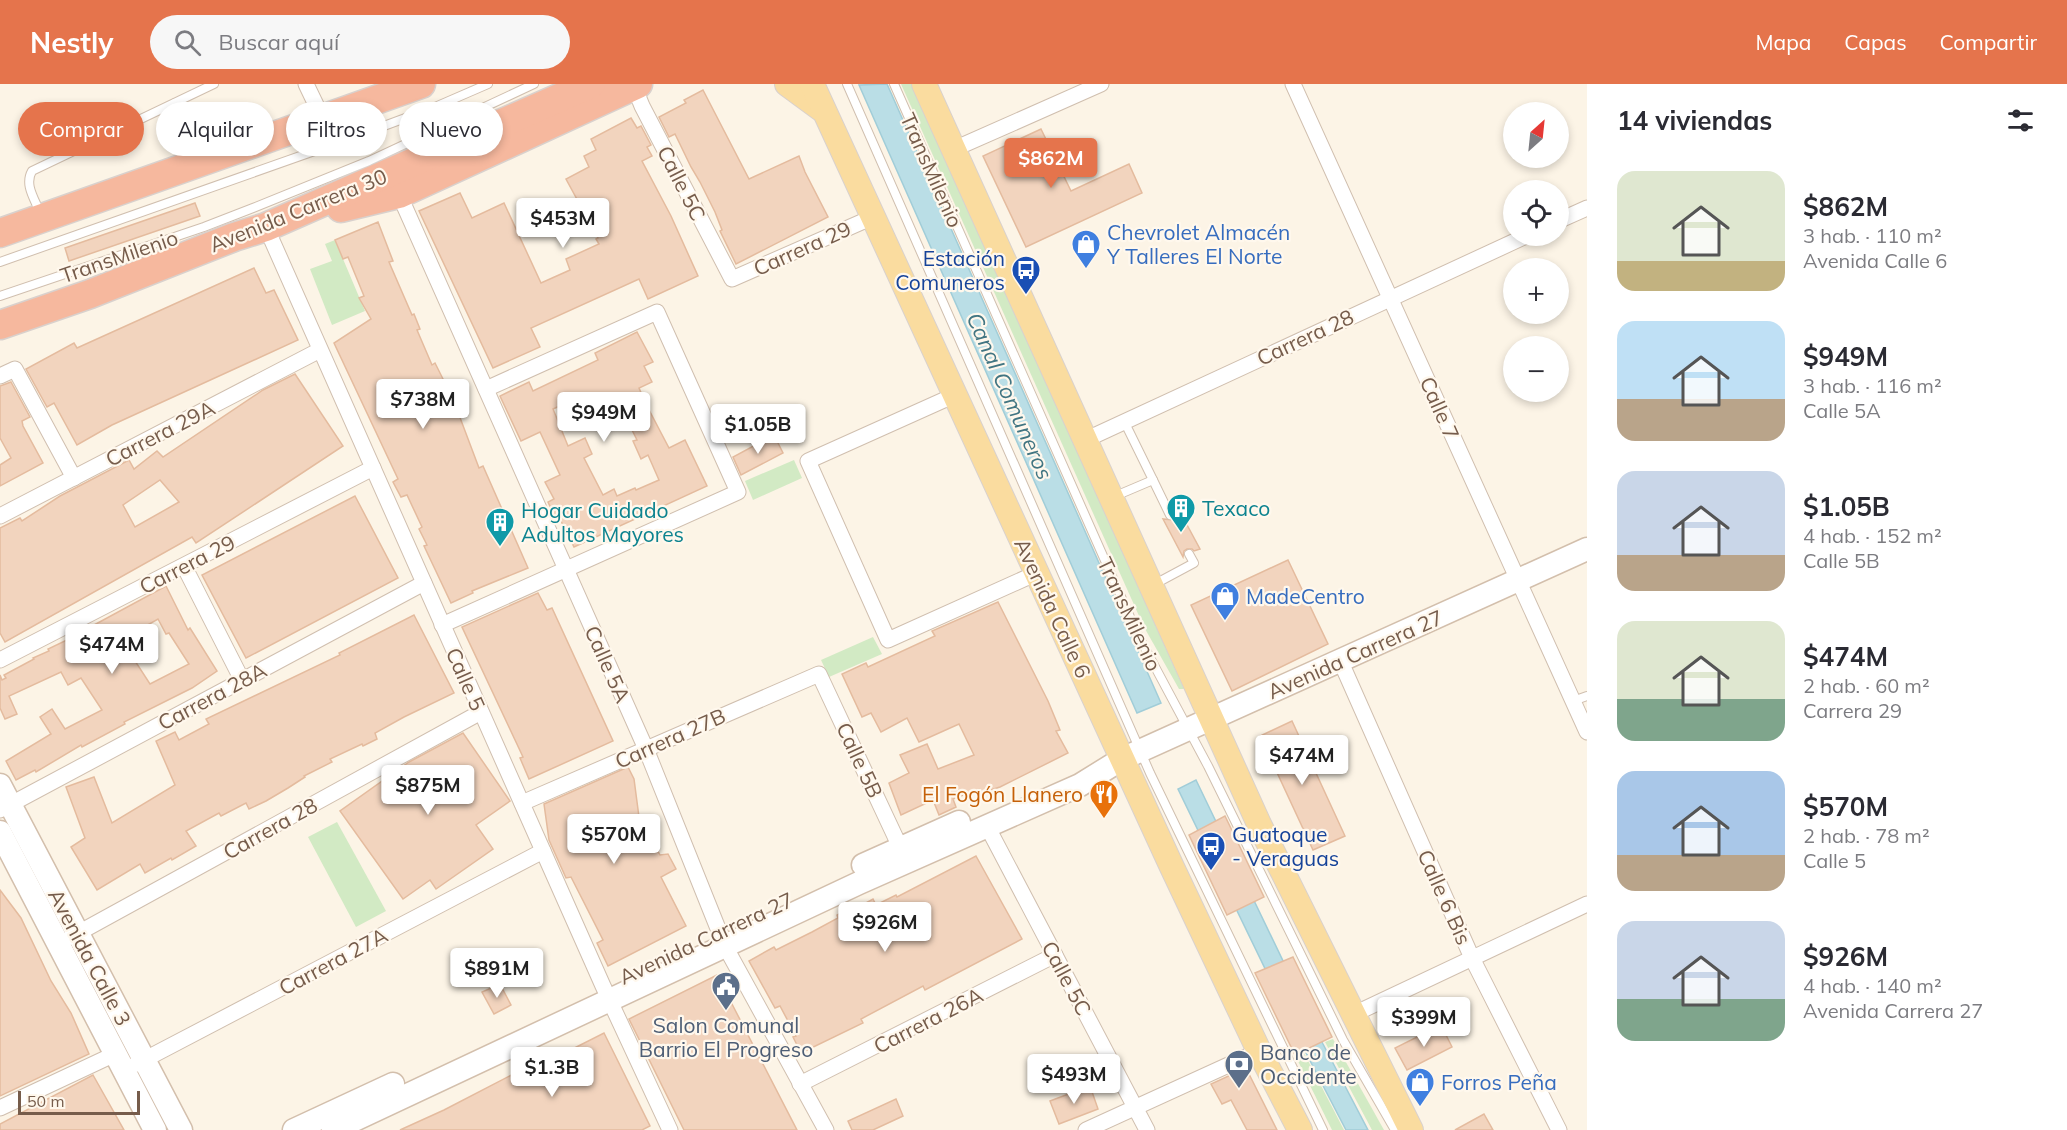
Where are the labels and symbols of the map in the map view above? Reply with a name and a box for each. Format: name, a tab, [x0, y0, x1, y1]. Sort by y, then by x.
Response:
north arrow	[1503, 102, 1569, 168]
street label: TransMilenio	[895, 109, 969, 231]
pin: $862M	[1009, 138, 1093, 189]
street label: Calle 5C	[652, 141, 712, 225]
street label: Avenida Carrera 30	[205, 162, 391, 258]
pin: $453M	[521, 198, 605, 249]
street label: Carrera 29	[749, 215, 855, 281]
place label: Chevrolet Almacén Y Talleres El Norte	[1106, 219, 1290, 269]
street label: TransMilenio	[57, 224, 181, 288]
shop icon: Chevrolet Almacén Y Talleres El Norte	[1070, 228, 1102, 270]
place label: Estación Comuneros	[895, 245, 1005, 295]
bus stop icon: Estación Comuneros	[1010, 254, 1042, 296]
street label: Carrera 28	[1252, 303, 1358, 371]
water label: Canal Comuneros	[961, 308, 1059, 484]
street label: Calle 7	[1415, 373, 1465, 443]
pin: $738M	[381, 379, 465, 430]
pin: $949M	[562, 392, 646, 443]
street label: Carrera 29A	[101, 394, 220, 472]
pin: $1.05B	[709, 404, 807, 455]
building icon: Texaco	[1165, 492, 1197, 534]
place label: Texaco	[1202, 495, 1270, 521]
place label: Hogar Cuidado Adultos Mayores	[521, 497, 684, 547]
building icon: Hogar Cuidado Adultos Mayores	[484, 506, 516, 548]
street label: Carrera 29	[135, 529, 239, 599]
street label: Avenida Calle 6	[1009, 534, 1097, 682]
street label: TransMilenio	[1092, 553, 1168, 675]
shop icon: MadeCentro	[1209, 580, 1241, 622]
place label: MadeCentro	[1246, 583, 1365, 609]
street label: Avenida Carrera 27	[1263, 604, 1447, 704]
street label: Calle 5A	[580, 621, 637, 707]
pin: $474M	[70, 624, 154, 675]
street label: Calle 5	[441, 644, 491, 714]
street label: Carrera 28A	[153, 656, 271, 736]
street label: Carrera 27B	[611, 702, 729, 774]
street label: Calle 5B	[831, 718, 889, 802]
pin: $474M	[1260, 735, 1344, 786]
pin: $875M	[386, 765, 470, 816]
restaurant icon: El Fogón Llanero	[1088, 778, 1120, 820]
place label: El Fogón Llanero	[922, 781, 1083, 807]
street label: Carrera 28	[218, 791, 322, 865]
pin: $570M	[572, 814, 656, 865]
place label: Guatoque - Veraguas	[1232, 821, 1339, 871]
bus stop icon: Guatoque - Veraguas	[1195, 830, 1227, 872]
street label: Calle 6 Bis	[1413, 845, 1477, 949]
street label: Avenida Calle 3	[43, 884, 137, 1030]
street label: Avenida Carrera 27	[615, 886, 797, 990]
pin: $926M	[843, 902, 927, 953]
street label: Carrera 27A	[274, 921, 392, 1001]
street label: Calle 5C	[1037, 936, 1097, 1020]
pin: $891M	[455, 948, 539, 999]
public building icon: Salon Comunal Barrio El Progreso	[710, 970, 742, 1012]
street label: Carrera 26A	[869, 981, 988, 1059]
pin: $399M	[1382, 997, 1466, 1048]
place label: Salon Comunal Barrio El Progreso	[639, 1012, 813, 1062]
place label: Banco de Occidente	[1260, 1039, 1357, 1089]
pin: $1.3B	[510, 1047, 594, 1098]
bank icon: Banco de Occidente	[1223, 1048, 1255, 1090]
pin: $493M	[1032, 1054, 1116, 1105]
shop icon: Forros Peña	[1404, 1066, 1436, 1108]
place label: Forros Peña	[1441, 1069, 1557, 1095]
scale bar	[18, 1088, 140, 1116]

